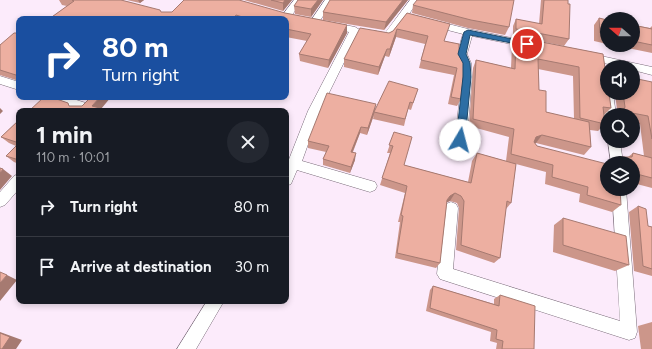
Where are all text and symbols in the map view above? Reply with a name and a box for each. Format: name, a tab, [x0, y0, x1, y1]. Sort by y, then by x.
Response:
north arrow	[600, 12, 640, 52]
map controls	[600, 12, 640, 196]
pin	[510, 27, 544, 61]
text: 80 m	[102, 30, 168, 64]
icon: right	[36, 32, 88, 84]
icon: arrive	[516, 33, 538, 55]
button: sound	[600, 60, 640, 100]
text: Turn right	[102, 64, 179, 86]
button: search	[600, 108, 640, 148]
position arrow	[439, 119, 481, 161]
text: 1 min	[36, 120, 93, 149]
button: close	[227, 121, 269, 163]
text: 110 m · 10:01	[36, 150, 110, 165]
button: layers	[600, 156, 640, 196]
icon: right	[36, 196, 58, 218]
text: Turn right	[70, 198, 138, 216]
text: 80 m	[234, 198, 269, 216]
icon: arrive	[36, 256, 58, 278]
text: Arrive at destination	[70, 258, 211, 276]
text: 30 m	[235, 258, 269, 276]

